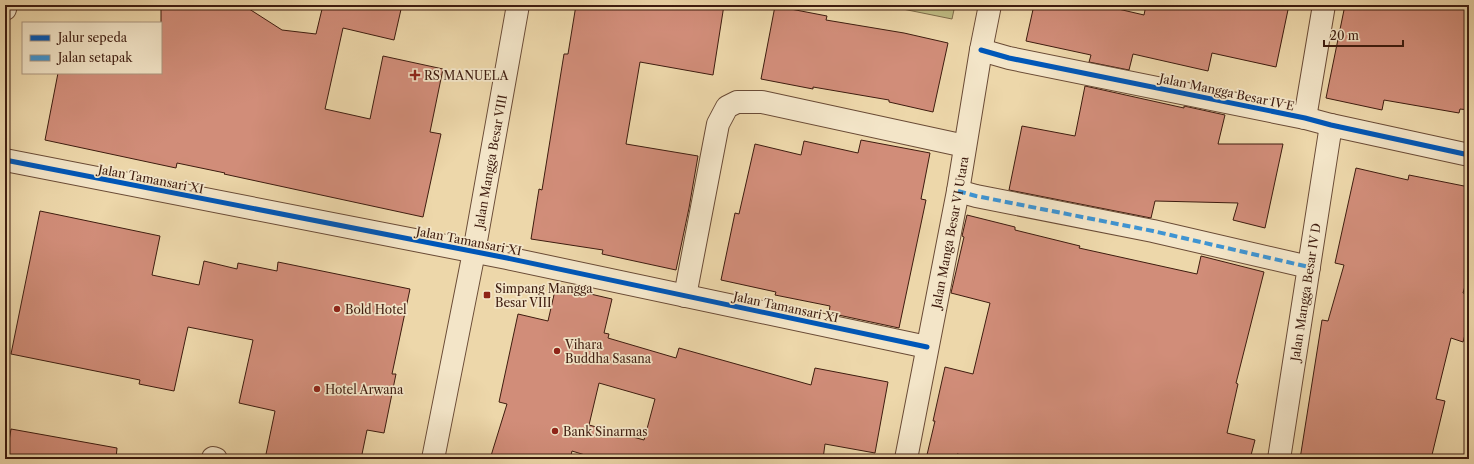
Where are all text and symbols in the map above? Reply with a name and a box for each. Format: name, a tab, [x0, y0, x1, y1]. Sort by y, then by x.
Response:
legend	[22, 22, 162, 74]
scale bar	[1324, 22, 1403, 48]
text: 20 m	[1330, 28, 1359, 43]
text: Jalur sepeda	[56, 30, 128, 45]
text: Jalan setapak	[56, 50, 133, 65]
place label: RS MANUELA	[424, 68, 509, 83]
marker: RS MANUELA	[409, 69, 421, 81]
street label: Jalan Mangga Besar IV E	[1156, 70, 1296, 114]
street label: Jalan Mangga Besar VIII	[471, 93, 509, 231]
street label: Jalan Manga Besar VI Utara	[928, 154, 971, 311]
street label: Jalan Tamansari XI	[95, 161, 205, 197]
street label: Jalan Mangga Besar IV D	[1287, 222, 1323, 364]
street label: Jalan Tamansari XI	[413, 223, 523, 259]
place label: Simpang Mangga Besar VIII	[495, 281, 593, 310]
street label: Jalan Tamansari XI	[730, 288, 840, 325]
marker: Simpang Mangga Besar VIII	[482, 290, 492, 300]
place label: Bold Hotel	[345, 302, 407, 317]
marker: Bold Hotel	[332, 304, 342, 314]
place label: Vihara Buddha Sasana	[564, 337, 652, 366]
marker: Vihara Buddha Sasana	[552, 346, 562, 356]
place label: Hotel Arwana	[325, 382, 404, 397]
marker: Hotel Arwana	[312, 384, 322, 394]
place label: Bank Sinarmas	[563, 424, 648, 439]
marker: Bank Sinarmas	[550, 426, 560, 436]

